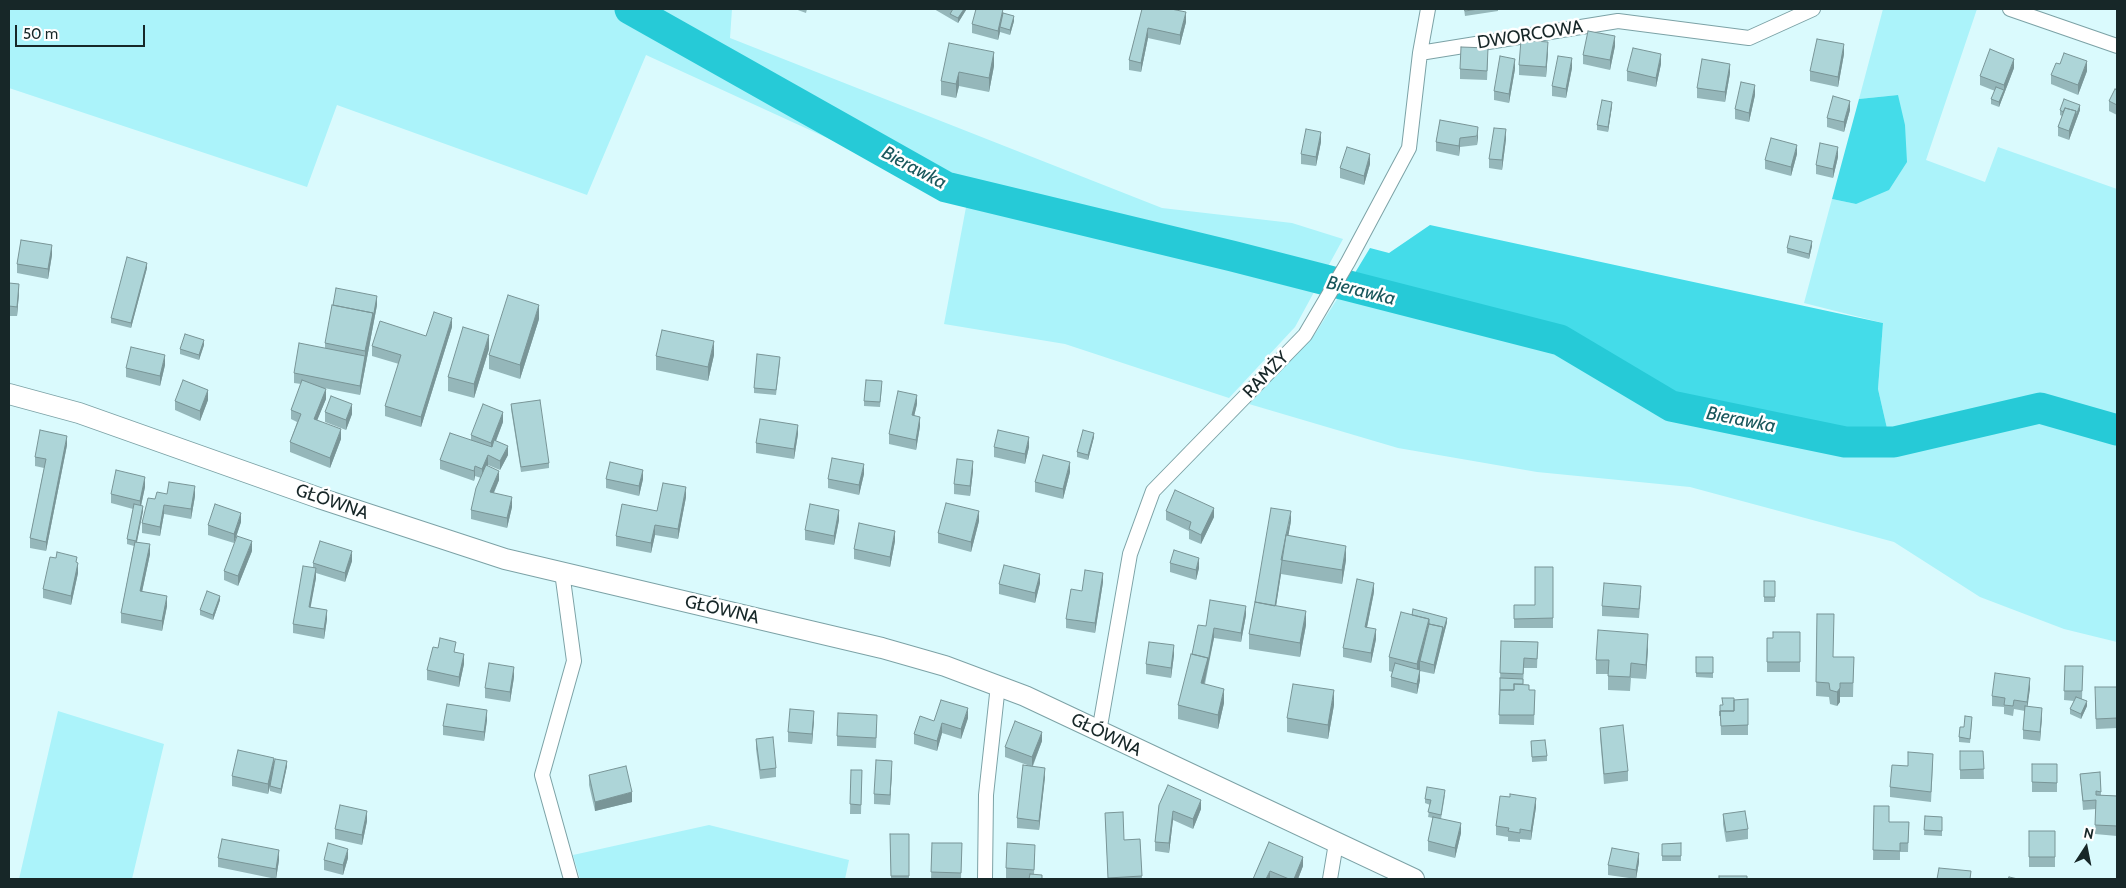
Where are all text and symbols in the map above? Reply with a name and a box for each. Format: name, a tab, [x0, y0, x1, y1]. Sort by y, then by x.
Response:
scale bar	[18, 15, 148, 47]
street label: DWORCOWA	[1476, 16, 1584, 54]
text: 50 m	[23, 25, 58, 43]
water label: Bierawka	[878, 141, 950, 195]
water label: Bierawka	[1324, 271, 1398, 311]
street label: RAMŻY	[1239, 347, 1293, 403]
water label: Bierawka	[1704, 402, 1778, 438]
street label: GŁÓWNA	[293, 479, 371, 525]
street label: GŁÓWNA	[683, 591, 761, 629]
street label: GŁÓWNA	[1067, 709, 1145, 761]
north arrow	[2061, 823, 2111, 873]
text: N	[2082, 823, 2095, 843]

